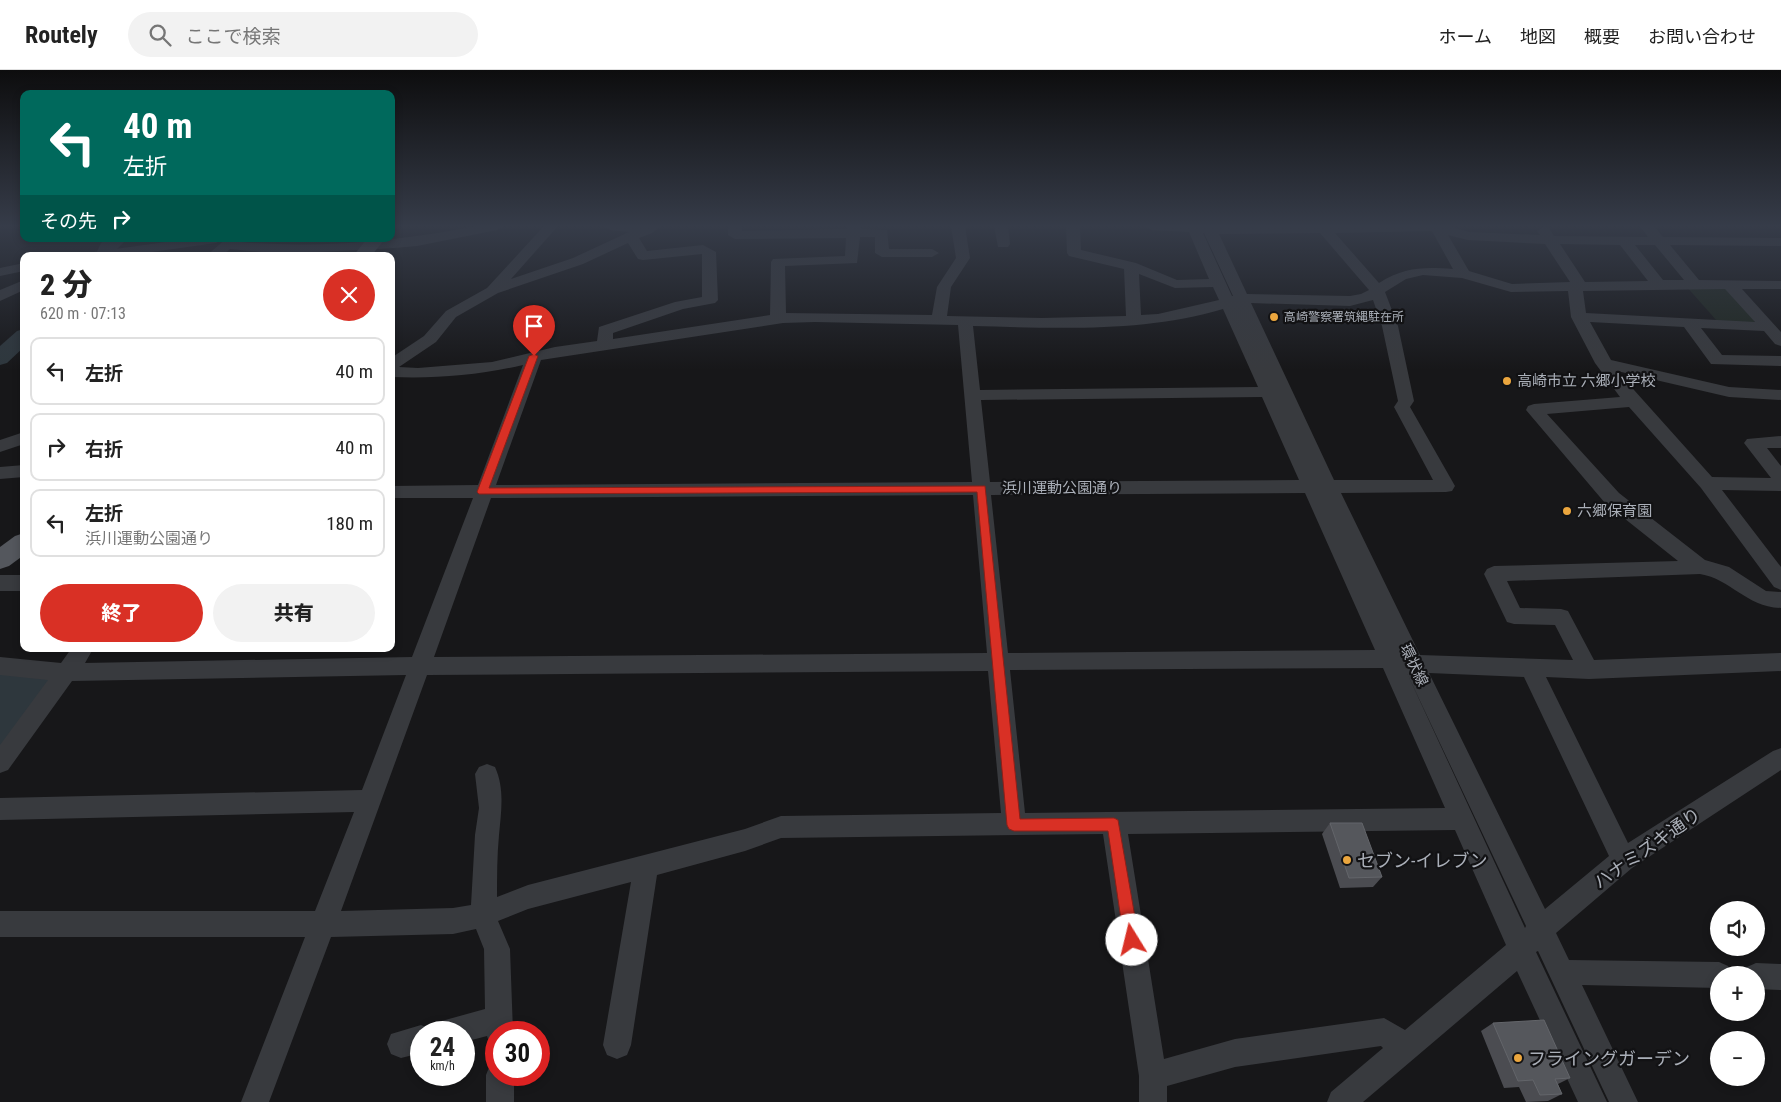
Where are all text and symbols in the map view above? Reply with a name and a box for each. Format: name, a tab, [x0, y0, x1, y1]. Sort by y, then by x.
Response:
search box	[128, 12, 478, 57]
text: Routely	[25, 21, 98, 49]
icon: search	[146, 21, 174, 49]
text: ここで検索	[186, 25, 281, 48]
text: ホーム	[1439, 26, 1492, 47]
text: 地図	[1520, 26, 1556, 47]
text: 概要	[1584, 26, 1620, 47]
text: お問い合わせ	[1648, 26, 1756, 47]
text: 40 m	[123, 106, 192, 147]
icon: left	[40, 110, 105, 175]
text: 左折	[123, 154, 167, 179]
icon: right	[107, 205, 135, 233]
text: その先	[40, 210, 97, 233]
text: 2 分	[40, 267, 92, 302]
button: close	[323, 269, 375, 321]
text: 620 m · 07:13	[40, 304, 126, 323]
pin	[513, 305, 555, 356]
place label: 高崎警察署筑縄駐在所	[1284, 310, 1404, 324]
marker: 高崎警察署筑縄駐在所	[1268, 311, 1280, 323]
icon: arrive	[520, 312, 548, 340]
icon: left	[42, 357, 70, 385]
text: 40 m	[336, 360, 373, 383]
text: 左折	[85, 362, 123, 385]
place label: 高崎市立 六郷小学校	[1517, 372, 1655, 390]
marker: 高崎市立 六郷小学校	[1501, 375, 1513, 387]
icon: right	[42, 433, 70, 461]
text: 40 m	[336, 436, 373, 459]
text: 右折	[85, 438, 123, 461]
street label: 浜川運動公園通り	[1002, 479, 1122, 497]
text: 左折	[85, 502, 123, 525]
place label: 六郷保育園	[1577, 502, 1652, 520]
marker: 六郷保育園	[1561, 505, 1573, 517]
icon: left	[42, 509, 70, 537]
text: 180 m	[326, 512, 373, 535]
text: 浜川運動公園通り	[85, 529, 213, 548]
button: 終了	[40, 584, 203, 642]
button: 共有	[213, 584, 375, 642]
street label: 環状線	[1396, 641, 1432, 689]
street label: ハナミズキ通り	[1589, 803, 1705, 893]
place label: セブン-イレブン	[1357, 850, 1487, 871]
marker: セブン-イレブン	[1341, 854, 1353, 866]
map controls	[1710, 901, 1765, 1086]
button: sound	[1710, 901, 1765, 956]
position arrow	[1105, 913, 1157, 965]
button: +	[1710, 966, 1765, 1021]
speed limit sign: 30	[485, 1021, 550, 1086]
button: −	[1710, 1031, 1765, 1086]
text: 24	[430, 1033, 455, 1062]
place label: フライングガーデン	[1528, 1048, 1690, 1069]
marker: フライングガーデン	[1512, 1052, 1524, 1064]
text: km/h	[430, 1059, 455, 1073]

